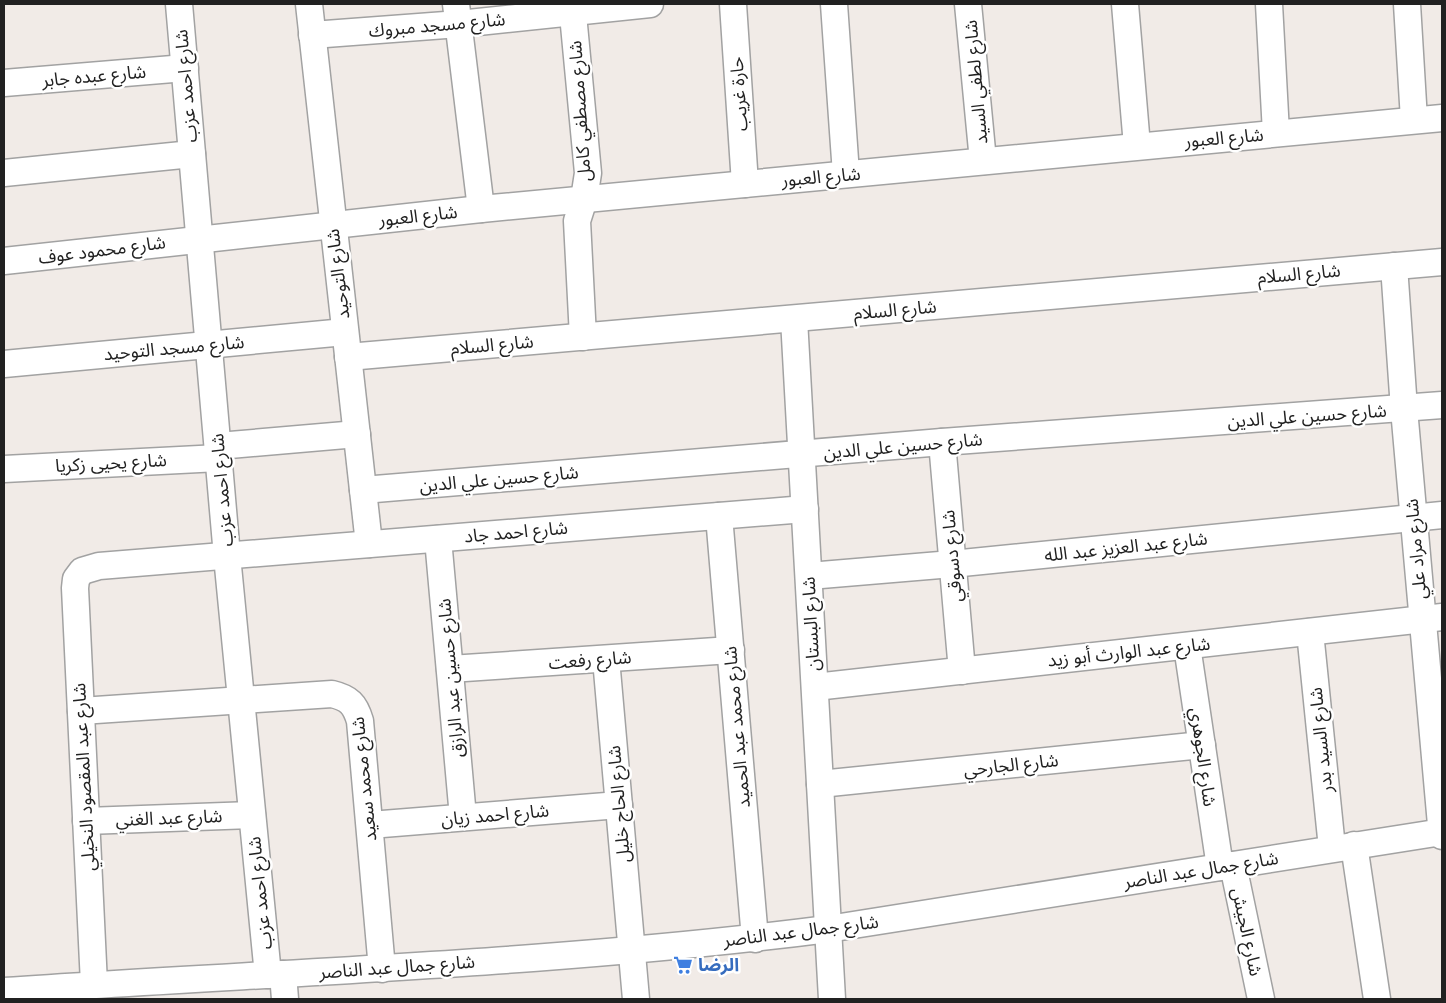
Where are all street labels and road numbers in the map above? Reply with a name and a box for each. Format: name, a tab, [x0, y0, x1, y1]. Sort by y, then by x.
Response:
street label: شارع مسجد مبروك	[368, 8, 506, 45]
street label: شارع لطفي السيد	[960, 19, 995, 145]
street label: شارع احمد عزب	[170, 28, 205, 143]
street label: شارع مصطفي كامل	[564, 40, 599, 182]
street label: حارة غريب	[725, 56, 753, 132]
street label: شارع عبده جابر	[40, 60, 147, 95]
street label: شارع العبور	[1183, 124, 1265, 155]
street label: شارع العبور	[780, 163, 862, 194]
street label: شارع العبور	[376, 201, 459, 234]
street label: شارع التوحيد	[322, 227, 357, 320]
street label: شارع محمود عوف	[37, 231, 167, 272]
street label: شارع السلام	[1256, 259, 1342, 292]
street label: شارع السلام	[852, 295, 938, 328]
street label: شارع السلام	[449, 330, 535, 363]
street label: شارع مسجد التوحيد	[103, 331, 246, 368]
street label: شارع حسين علي الدين	[1227, 399, 1388, 436]
street label: شارع حسين علي الدين	[823, 428, 984, 467]
street label: شارع احمد عزب	[206, 432, 241, 547]
street label: شارع يحيى زكريا	[55, 449, 168, 480]
street label: شارع حسين علي الدين	[419, 461, 580, 500]
street label: شارع مراد علي	[1401, 497, 1434, 600]
street label: شارع دسوقي	[937, 509, 970, 603]
street label: شارع احمد جاد	[463, 517, 569, 550]
street label: شارع عبد العزيز عبد الله	[1043, 527, 1209, 569]
street label: شارع البستان	[798, 576, 827, 672]
street label: شارع حسين عبد الرازق	[433, 597, 472, 758]
street label: شارع عبد الوارث أبو زيد	[1047, 632, 1212, 674]
street label: شارع محمد عبد الحميد	[719, 645, 758, 809]
street label: شارع رفعت	[548, 646, 632, 677]
street label: شارع عبد المقصود النخيلي	[68, 682, 103, 872]
street label: شارع السيد بدر	[1305, 686, 1341, 795]
street label: شارع الجوهري	[1182, 706, 1221, 808]
street label: شارع محمد سعيد	[347, 715, 384, 842]
street label: شارع الحاج خليل	[603, 744, 638, 863]
street label: شارع الجارحي	[963, 749, 1060, 784]
street label: شارع احمد زيان	[440, 799, 550, 834]
street label: شارع عبد الغني	[115, 805, 223, 834]
street label: شارع احمد عزب	[243, 835, 280, 951]
street label: شارع جمال عبد الناصر	[1121, 847, 1280, 896]
street label: شارع الجيش	[1224, 886, 1267, 979]
street label: شارع جمال عبد الناصر	[721, 911, 880, 955]
street label: شارع جمال عبد الناصر	[317, 951, 476, 986]

